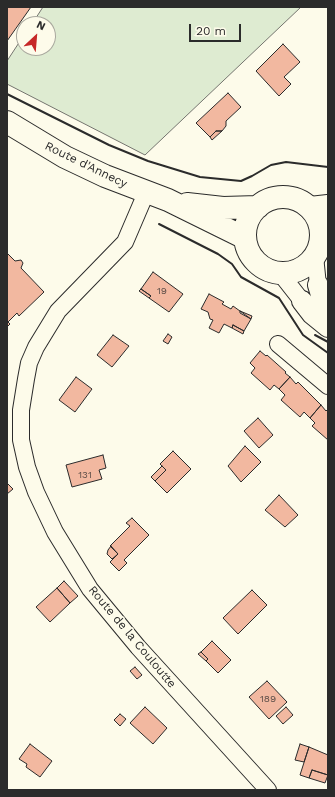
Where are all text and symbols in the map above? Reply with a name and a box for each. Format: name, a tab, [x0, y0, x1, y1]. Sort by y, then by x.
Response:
north arrow	[16, 16, 56, 56]
scale bar	[191, 16, 243, 42]
text: N	[35, 18, 48, 33]
text: 20 m	[196, 24, 226, 38]
street label: Route d'Annecy	[42, 139, 130, 191]
house number: 19	[157, 285, 167, 297]
house number: 131	[78, 469, 92, 481]
street label: Route de la Couloutte	[85, 583, 179, 691]
house number: 189	[260, 693, 276, 705]

